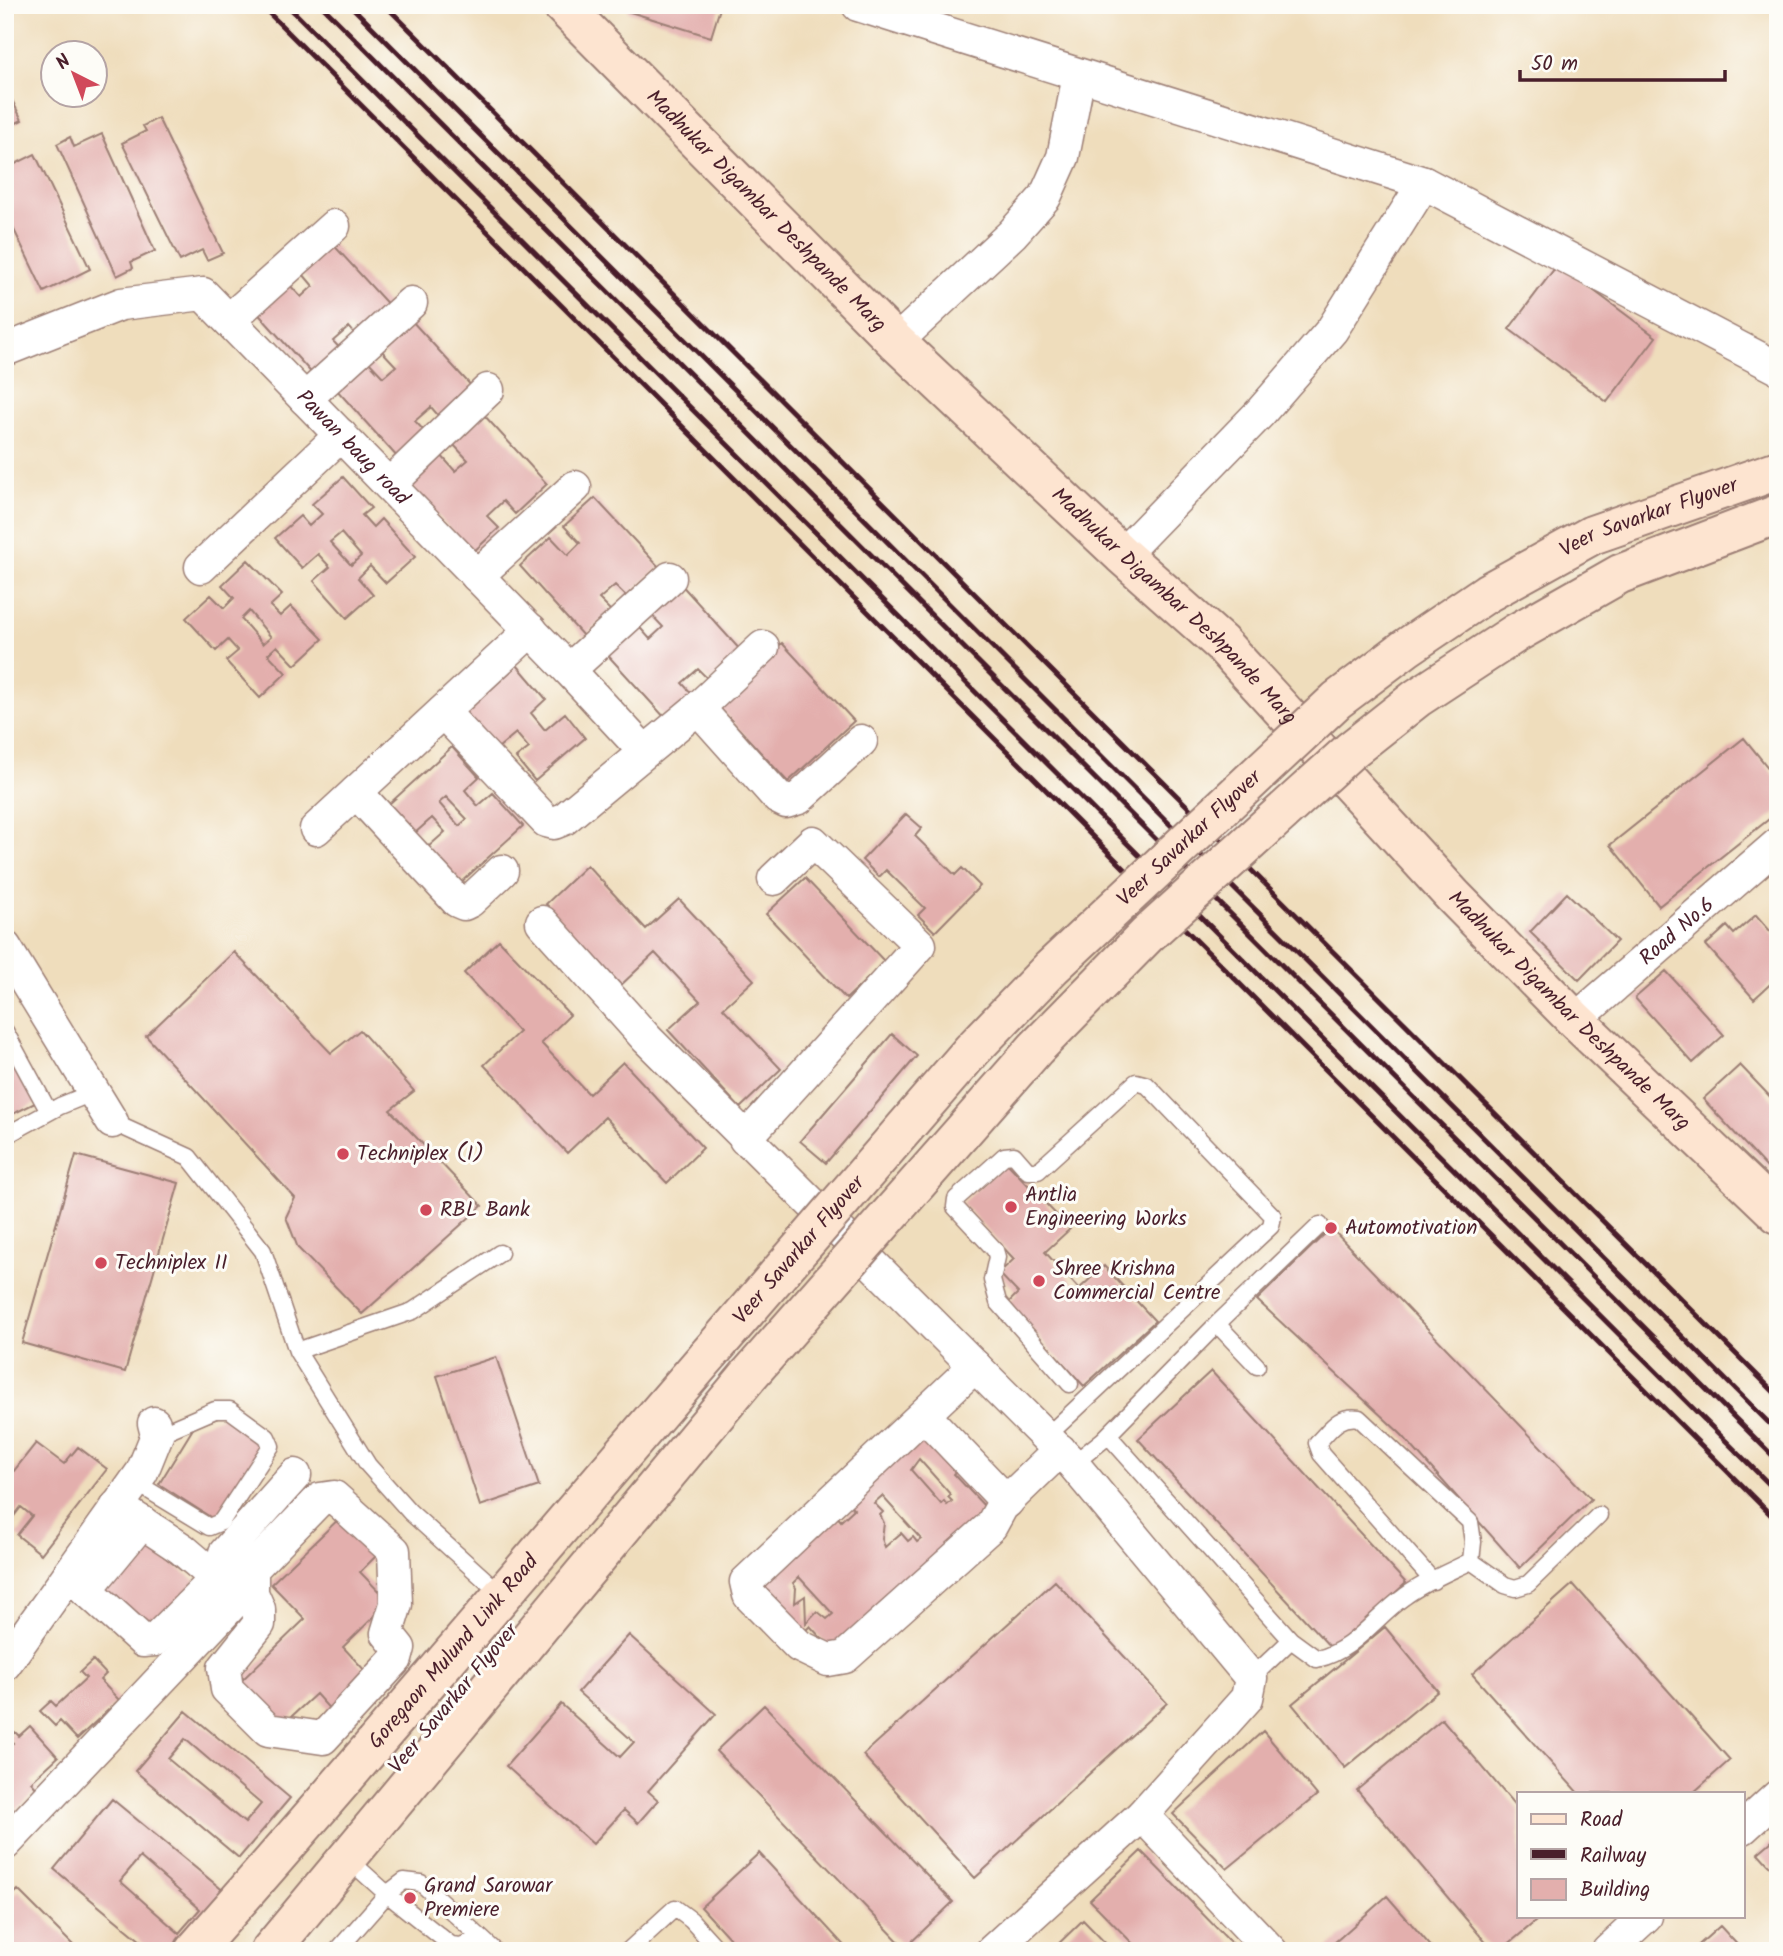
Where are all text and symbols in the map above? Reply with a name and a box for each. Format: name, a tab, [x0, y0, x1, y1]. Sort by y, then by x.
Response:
north arrow	[38, 38, 108, 108]
scale bar	[1520, 38, 1725, 82]
text: N	[49, 48, 78, 78]
text: 50 m	[1531, 48, 1578, 81]
street label: Madhukar Digambar Deshpande Marg	[638, 82, 894, 340]
street label: Pawan baug road	[288, 382, 418, 514]
street label: Veer Savarkar Flyover	[1554, 468, 1743, 566]
street label: Madhukar Digambar Deshpande Marg	[1043, 480, 1305, 732]
street label: Veer Savarkar Flyover	[1109, 761, 1270, 915]
street label: Madhukar Digambar Deshpande Marg	[1440, 883, 1698, 1139]
street label: Road No.6	[1632, 889, 1722, 974]
place label: Techniplex (I)	[357, 1138, 484, 1171]
marker: Techniplex (I)	[335, 1146, 351, 1162]
street label: Veer Savarkar Flyover	[725, 1167, 874, 1332]
place label: Antlia Engineering Works	[1025, 1179, 1187, 1236]
place label: RBL Bank	[440, 1194, 530, 1227]
marker: Antlia Engineering Works	[1003, 1199, 1019, 1215]
marker: RBL Bank	[418, 1202, 434, 1218]
place label: Automotivation	[1345, 1212, 1477, 1245]
marker: Automotivation	[1323, 1220, 1339, 1236]
place label: Techniplex II	[115, 1247, 228, 1280]
place label: Shree Krishna Commercial Centre	[1053, 1253, 1221, 1310]
marker: Techniplex II	[93, 1255, 109, 1271]
marker: Shree Krishna Commercial Centre	[1031, 1273, 1047, 1289]
street label: Goregaon Mulund Link Road	[360, 1547, 547, 1757]
street label: Veer Savarkar Flyover	[381, 1616, 528, 1782]
legend	[1517, 1792, 1744, 1918]
text: Road	[1580, 1804, 1623, 1837]
text: Railway	[1580, 1840, 1646, 1873]
place label: Grand Sarowar Premiere	[424, 1870, 553, 1927]
text: Building	[1580, 1874, 1650, 1907]
marker: Grand Sarowar Premiere	[402, 1890, 418, 1906]

